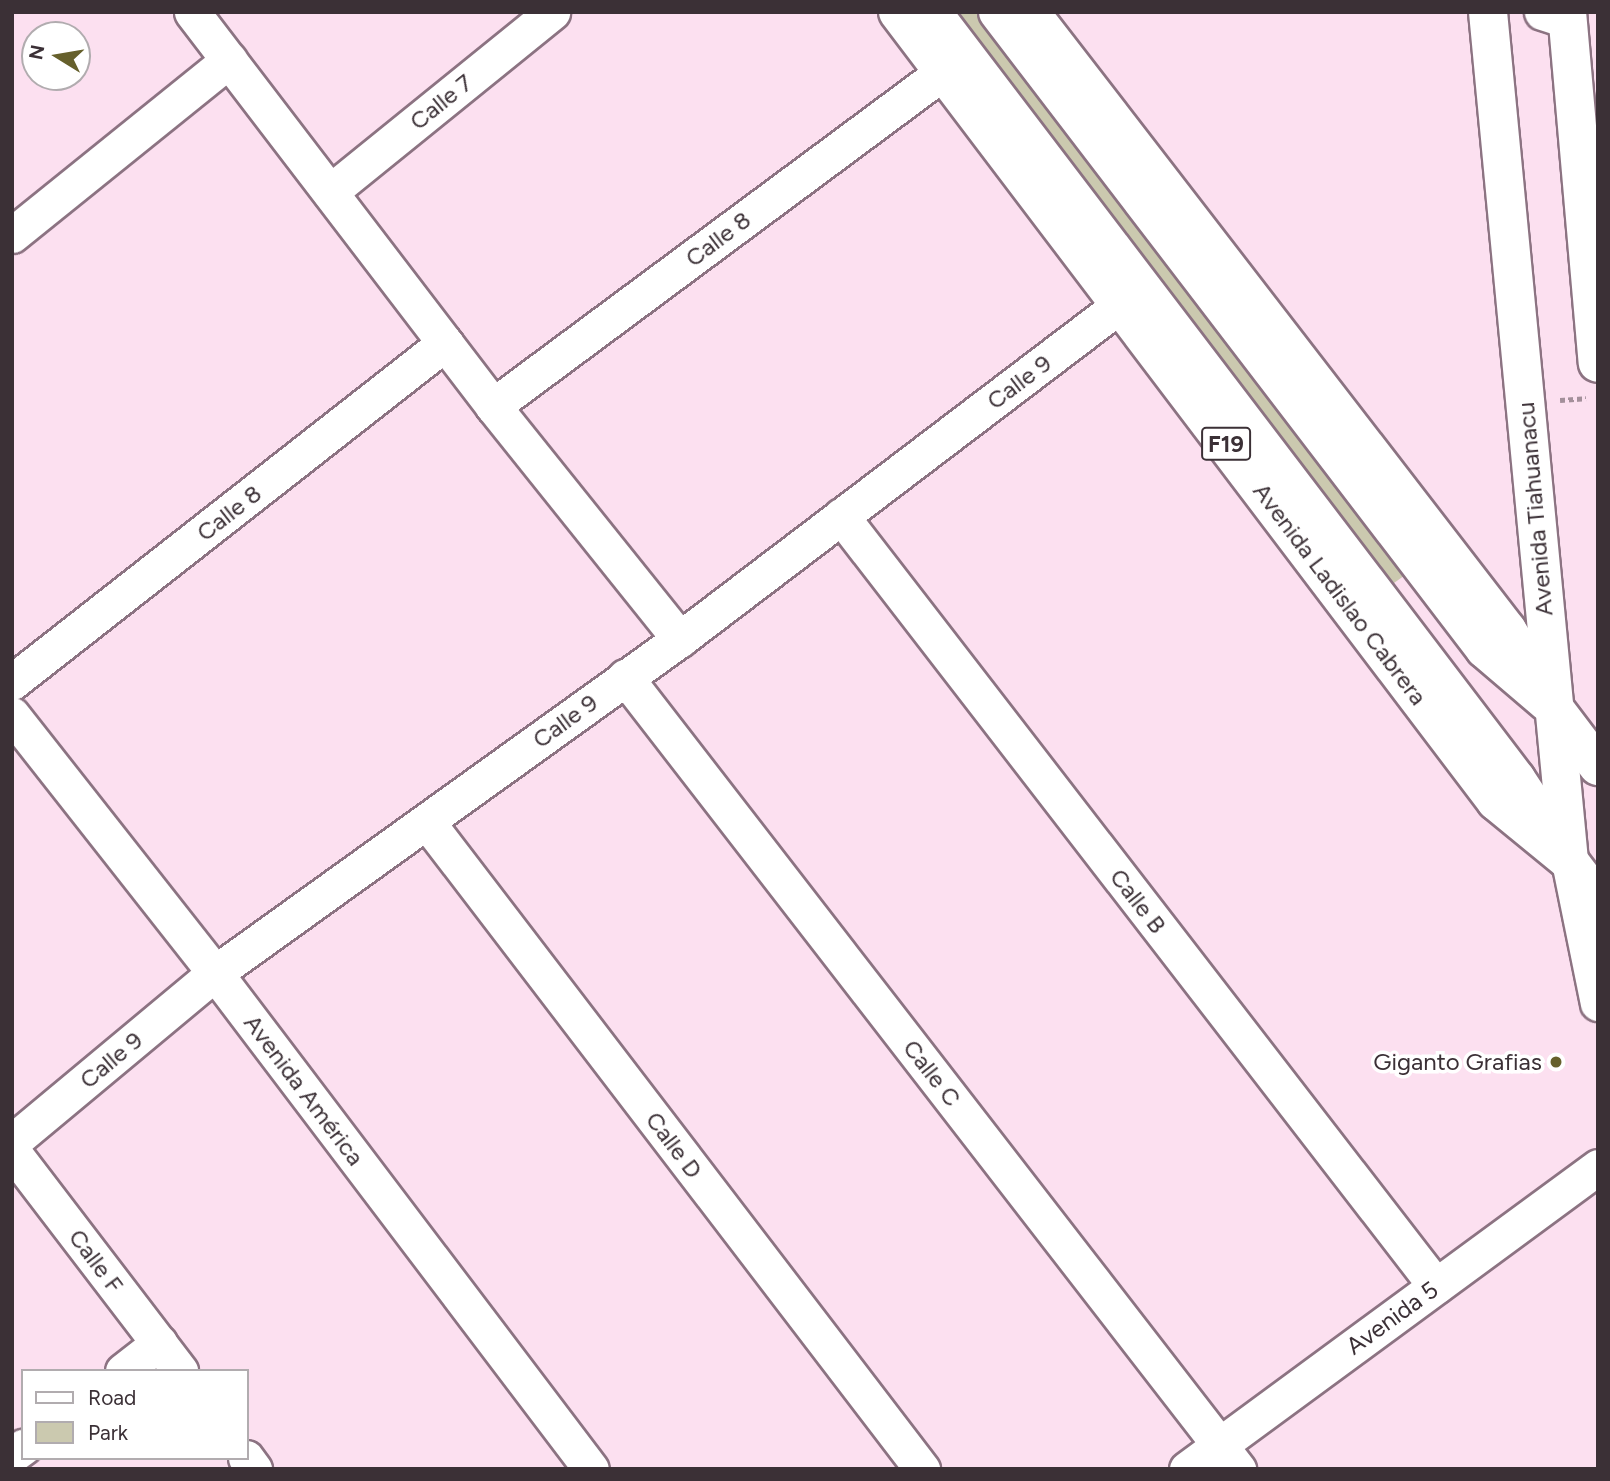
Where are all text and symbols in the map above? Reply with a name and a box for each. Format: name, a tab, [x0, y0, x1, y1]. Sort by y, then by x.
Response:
north arrow	[21, 21, 91, 91]
text: N	[24, 43, 50, 62]
street label: Calle 7	[404, 68, 478, 136]
street label: Calle 8	[680, 205, 756, 273]
street label: Calle 9	[981, 349, 1057, 415]
street label: Avenida Tiahuanacu	[1511, 401, 1559, 617]
road number: F19	[1200, 424, 1252, 464]
street label: Avenida Ladislao Cabrera	[1247, 477, 1433, 711]
street label: Calle 8	[191, 479, 267, 547]
street label: Calle 9	[527, 688, 603, 754]
street label: Calle B	[1104, 863, 1172, 939]
street label: Avenida América	[238, 1009, 370, 1171]
street label: Calle 9	[74, 1026, 148, 1094]
street label: Calle C	[897, 1034, 967, 1112]
place label: Giganto Grafias	[1373, 1048, 1542, 1076]
marker: Giganto Grafias	[1548, 1054, 1564, 1070]
street label: Calle D	[640, 1106, 708, 1184]
street label: Calle F	[63, 1224, 129, 1298]
street label: Avenida 5	[1341, 1275, 1443, 1361]
legend	[21, 1369, 248, 1460]
text: Road	[88, 1385, 136, 1410]
text: Park	[88, 1420, 128, 1445]

